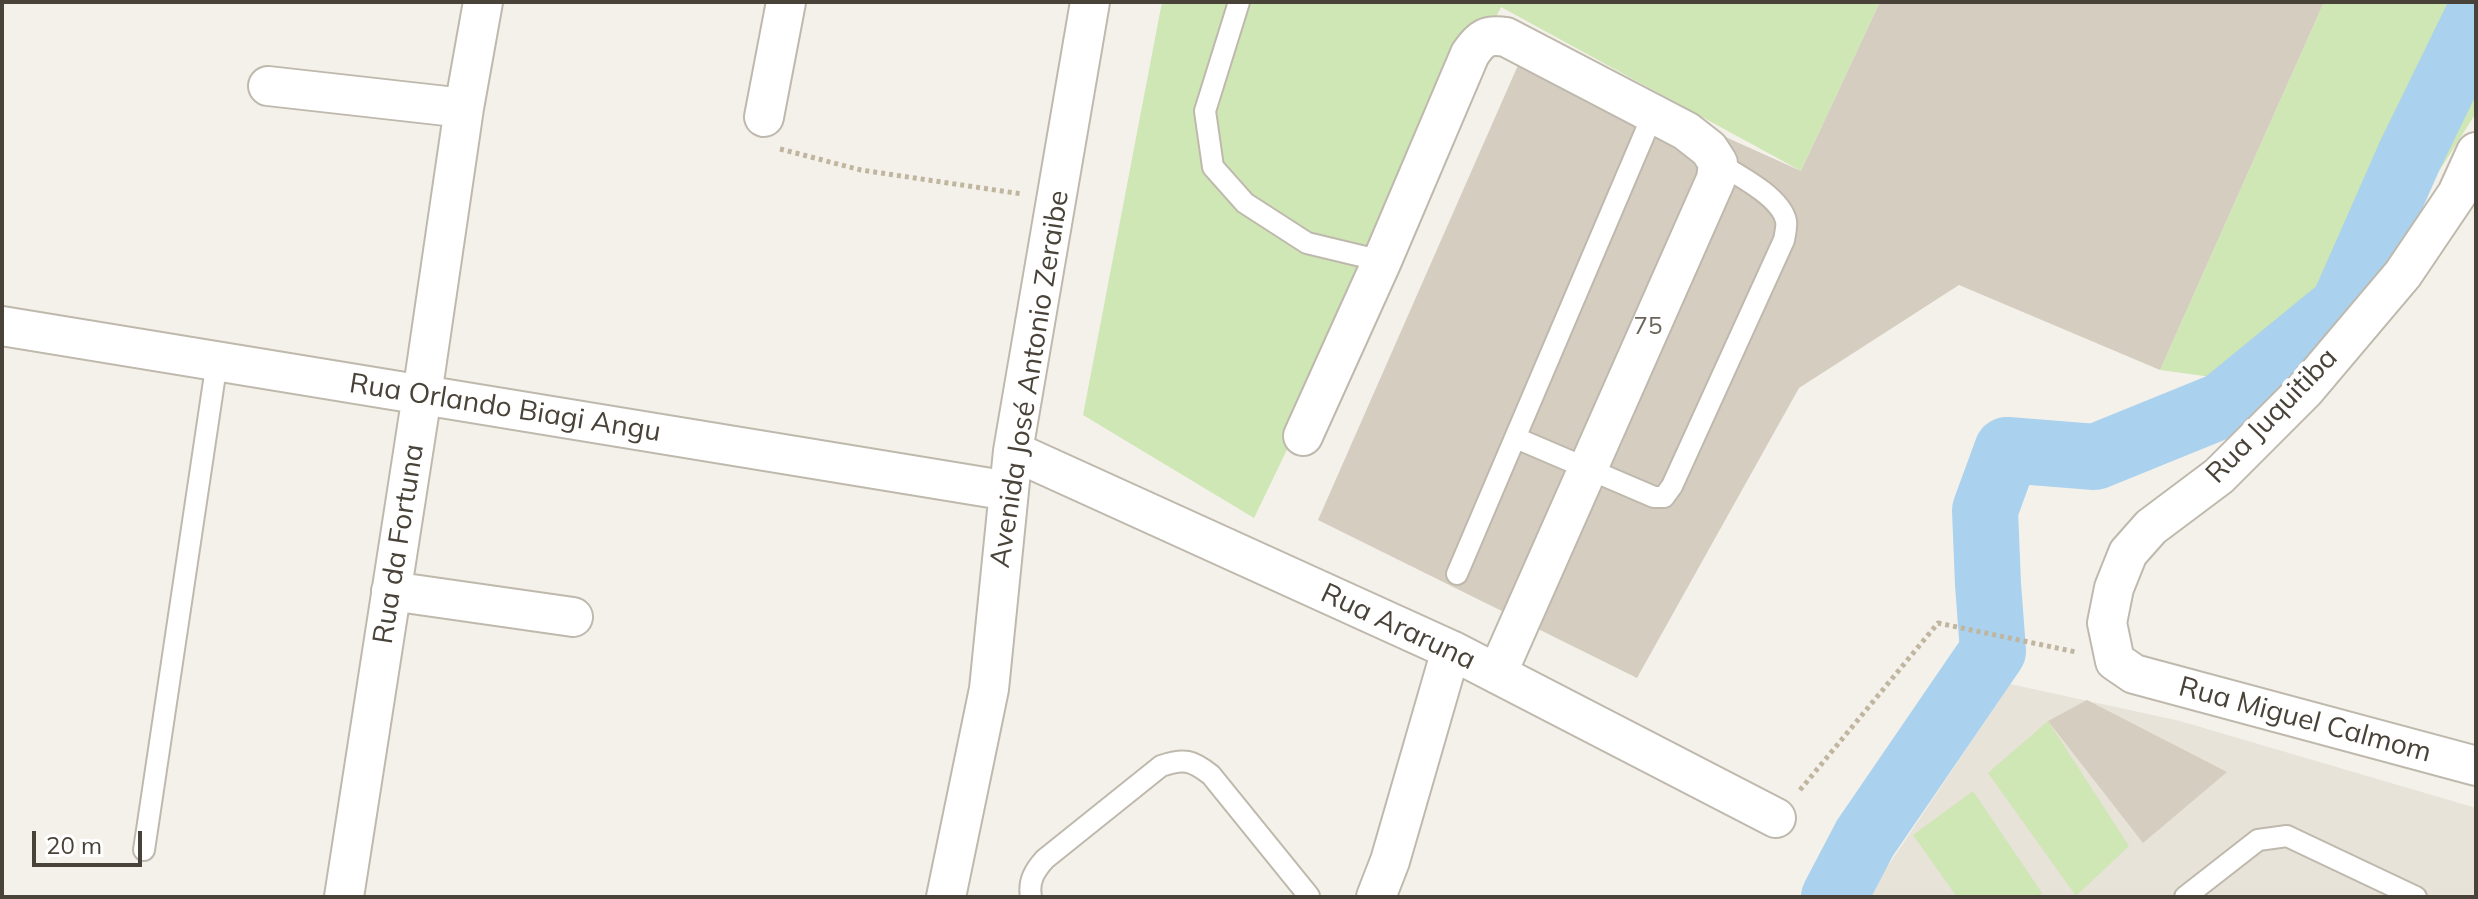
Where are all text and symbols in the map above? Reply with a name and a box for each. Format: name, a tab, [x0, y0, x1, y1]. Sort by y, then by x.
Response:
street label: Avenida José Antonio Zeraibe	[984, 188, 1076, 570]
house number: 75	[1634, 313, 1662, 341]
street label: Rua Juquitiba	[2199, 341, 2345, 491]
street label: Rua Orlando Biagi Angu	[347, 367, 663, 449]
street label: Rua da Fortuna	[367, 442, 431, 646]
street label: Rua Araruna	[1315, 577, 1481, 677]
street label: Rua Miguel Calmom	[2175, 670, 2435, 770]
scale bar	[36, 815, 146, 865]
text: 20 m	[46, 830, 102, 860]

